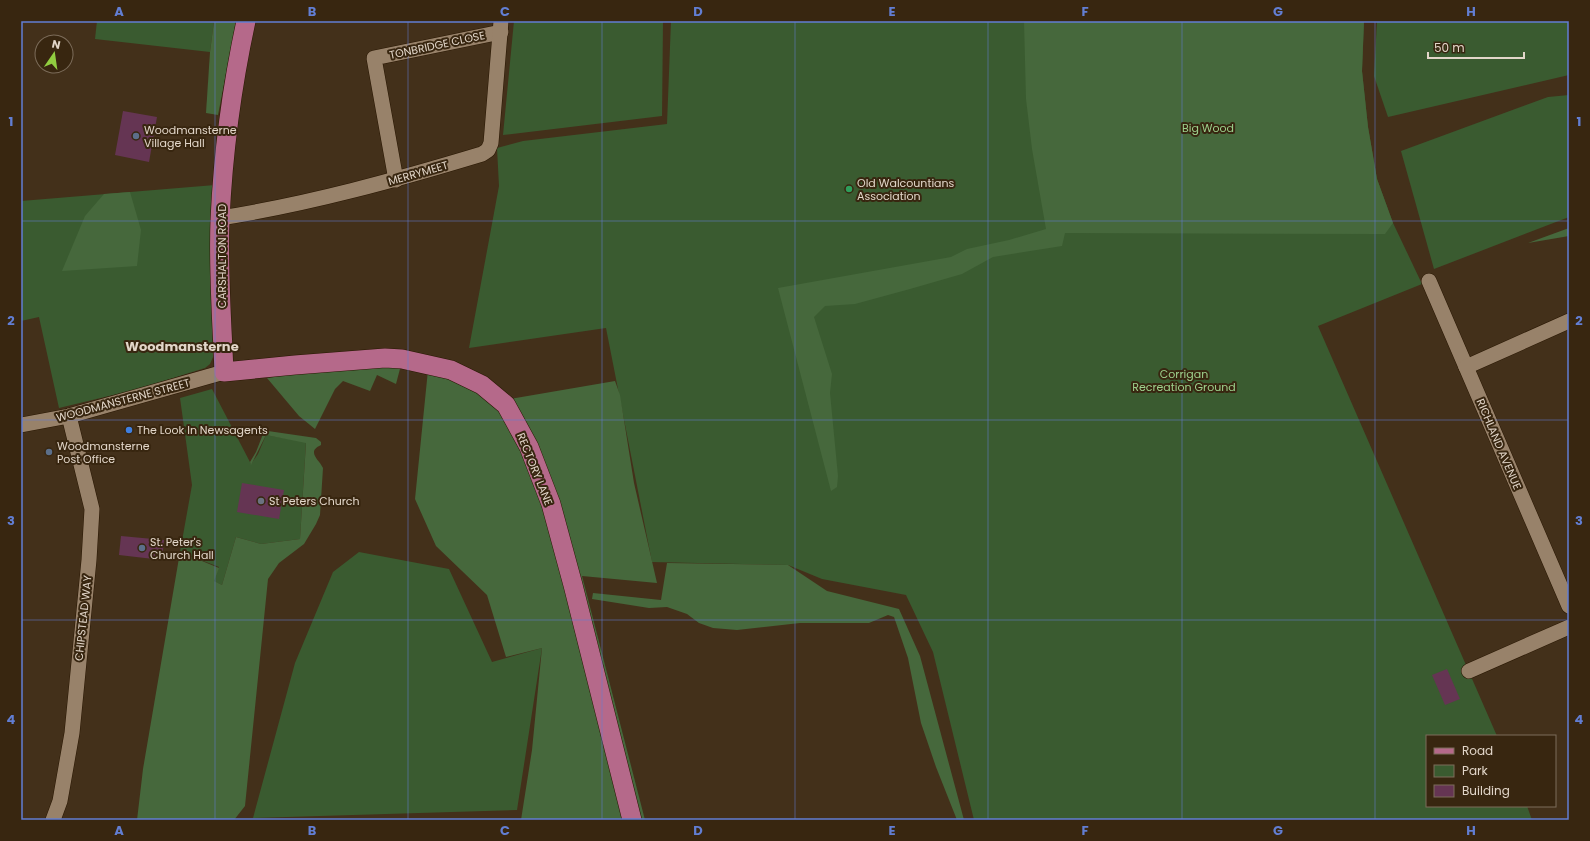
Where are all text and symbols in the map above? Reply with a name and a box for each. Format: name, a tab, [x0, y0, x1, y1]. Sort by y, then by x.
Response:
text: A	[114, 2, 124, 21]
text: B	[308, 2, 317, 21]
text: C	[500, 2, 510, 21]
text: D	[693, 2, 703, 21]
text: E	[888, 2, 896, 21]
text: F	[1081, 2, 1089, 21]
text: G	[1273, 2, 1283, 21]
text: H	[1466, 2, 1476, 21]
street label: TONBRIDGE CLOSE	[388, 27, 486, 63]
north arrow	[34, 34, 74, 74]
scale bar	[1428, 34, 1524, 60]
text: N	[50, 36, 62, 53]
text: 50 m	[1434, 39, 1465, 56]
text: 1	[9, 112, 13, 131]
text: 1	[1577, 112, 1581, 131]
park label: Big Wood	[1182, 120, 1234, 136]
place label: Woodmansterne Village Hall	[144, 122, 237, 151]
marker: Woodmansterne Village Hall	[131, 131, 141, 141]
street label: MERRYMEET	[386, 157, 450, 189]
place label: Old Walcountians Association	[857, 175, 955, 204]
marker: Old Walcountians Association	[844, 184, 854, 194]
street label: CARSHALTON ROAD	[214, 203, 230, 308]
text: 2	[7, 311, 15, 330]
text: 2	[1575, 311, 1583, 330]
district label: Woodmansterne	[125, 337, 239, 356]
park label: Corrigan Recreation Ground	[1132, 366, 1236, 395]
street label: WOODMANSTERNE STREET	[54, 374, 192, 426]
street label: RICHLAND AVENUE	[1473, 396, 1525, 492]
place label: The Look In Newsagents	[137, 422, 268, 438]
marker: The Look In Newsagents	[124, 425, 134, 435]
street label: RECTORY LANE	[513, 430, 557, 508]
place label: Woodmansterne Post Office	[57, 438, 150, 467]
marker: Woodmansterne Post Office	[44, 447, 54, 457]
place label: St Peters Church	[269, 493, 360, 509]
marker: St Peters Church	[256, 496, 266, 506]
text: 3	[7, 511, 15, 530]
text: 3	[1575, 511, 1583, 530]
place label: St. Peter's Church Hall	[150, 534, 214, 563]
marker: St. Peter's Church Hall	[137, 543, 147, 553]
street label: CHIPSTEAD WAY	[71, 574, 96, 662]
text: 4	[7, 710, 16, 729]
text: 4	[1575, 710, 1584, 729]
legend	[1426, 735, 1556, 807]
text: Road	[1462, 742, 1493, 759]
text: Park	[1462, 762, 1489, 779]
text: Building	[1462, 782, 1510, 799]
text: A	[114, 821, 124, 840]
text: B	[308, 821, 317, 840]
text: C	[500, 821, 510, 840]
text: D	[693, 821, 703, 840]
text: E	[888, 821, 896, 840]
text: F	[1081, 821, 1089, 840]
text: G	[1273, 821, 1283, 840]
text: H	[1466, 821, 1476, 840]

